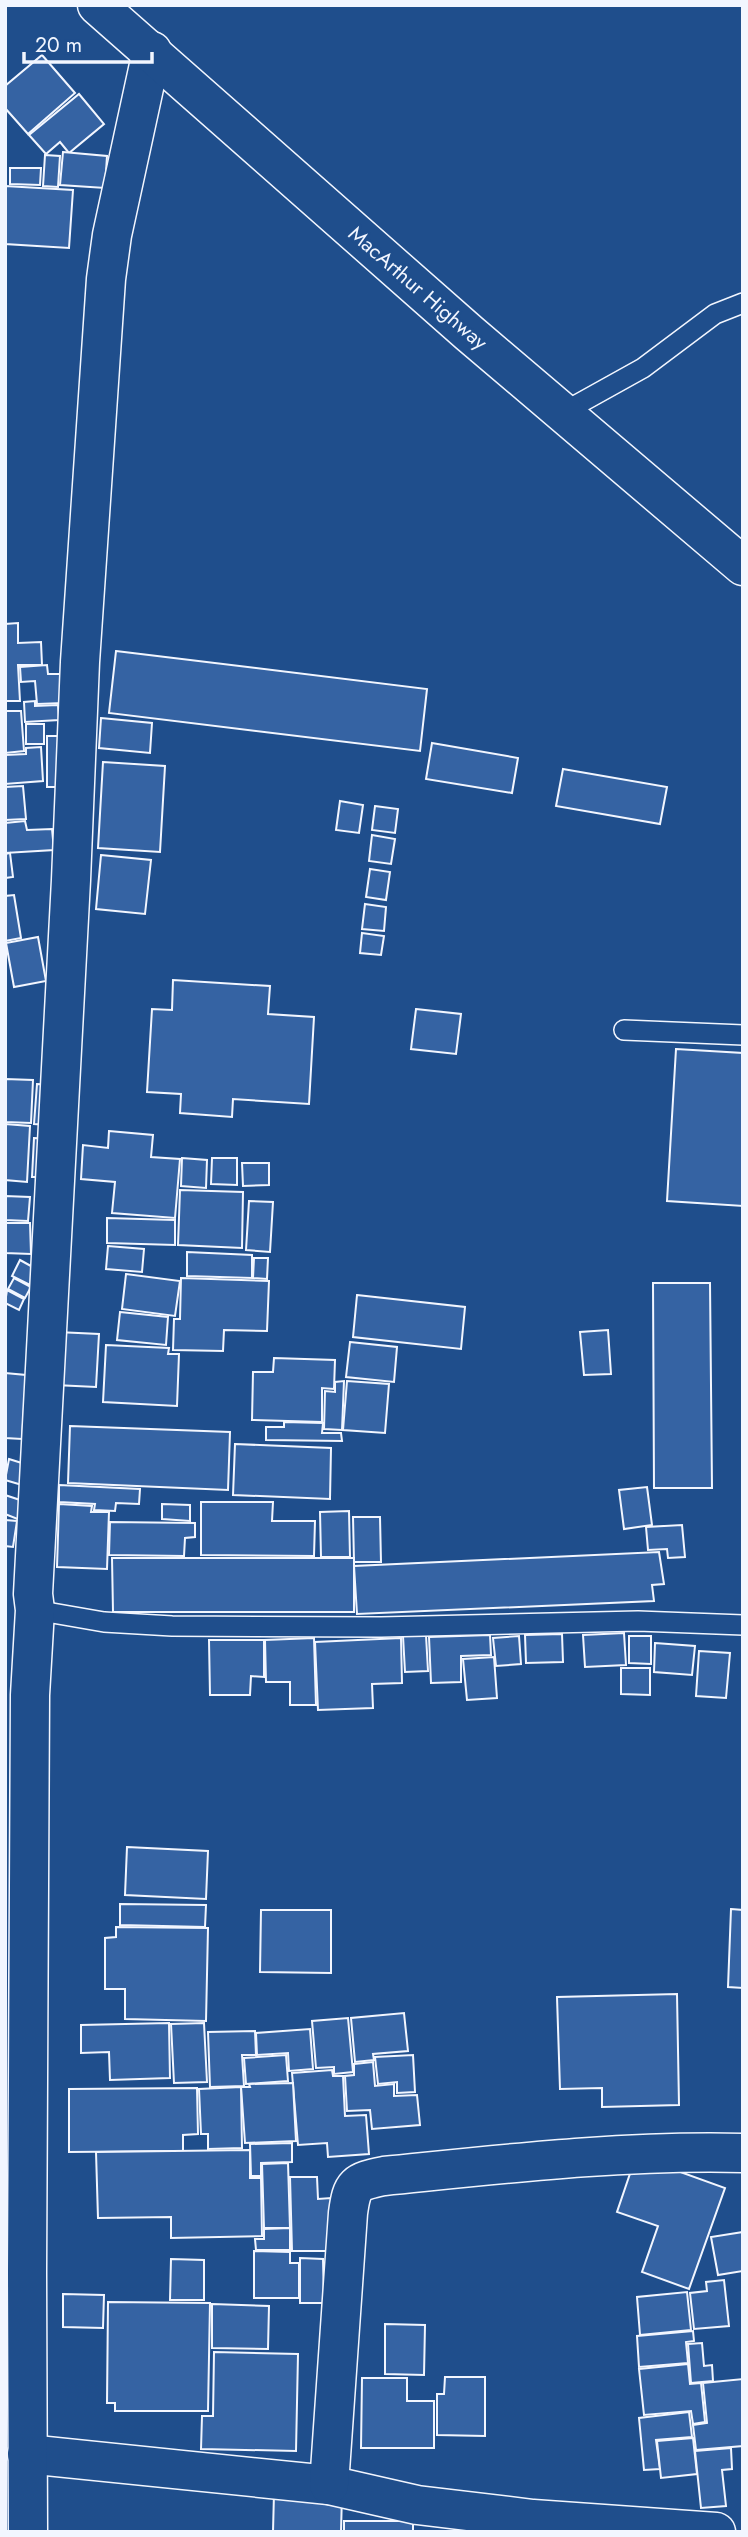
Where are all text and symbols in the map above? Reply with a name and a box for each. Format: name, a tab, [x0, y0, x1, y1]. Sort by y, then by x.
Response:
scale bar	[24, 21, 152, 65]
text: 20 m	[35, 30, 82, 60]
street label: MacArthur Highway	[342, 219, 495, 357]

